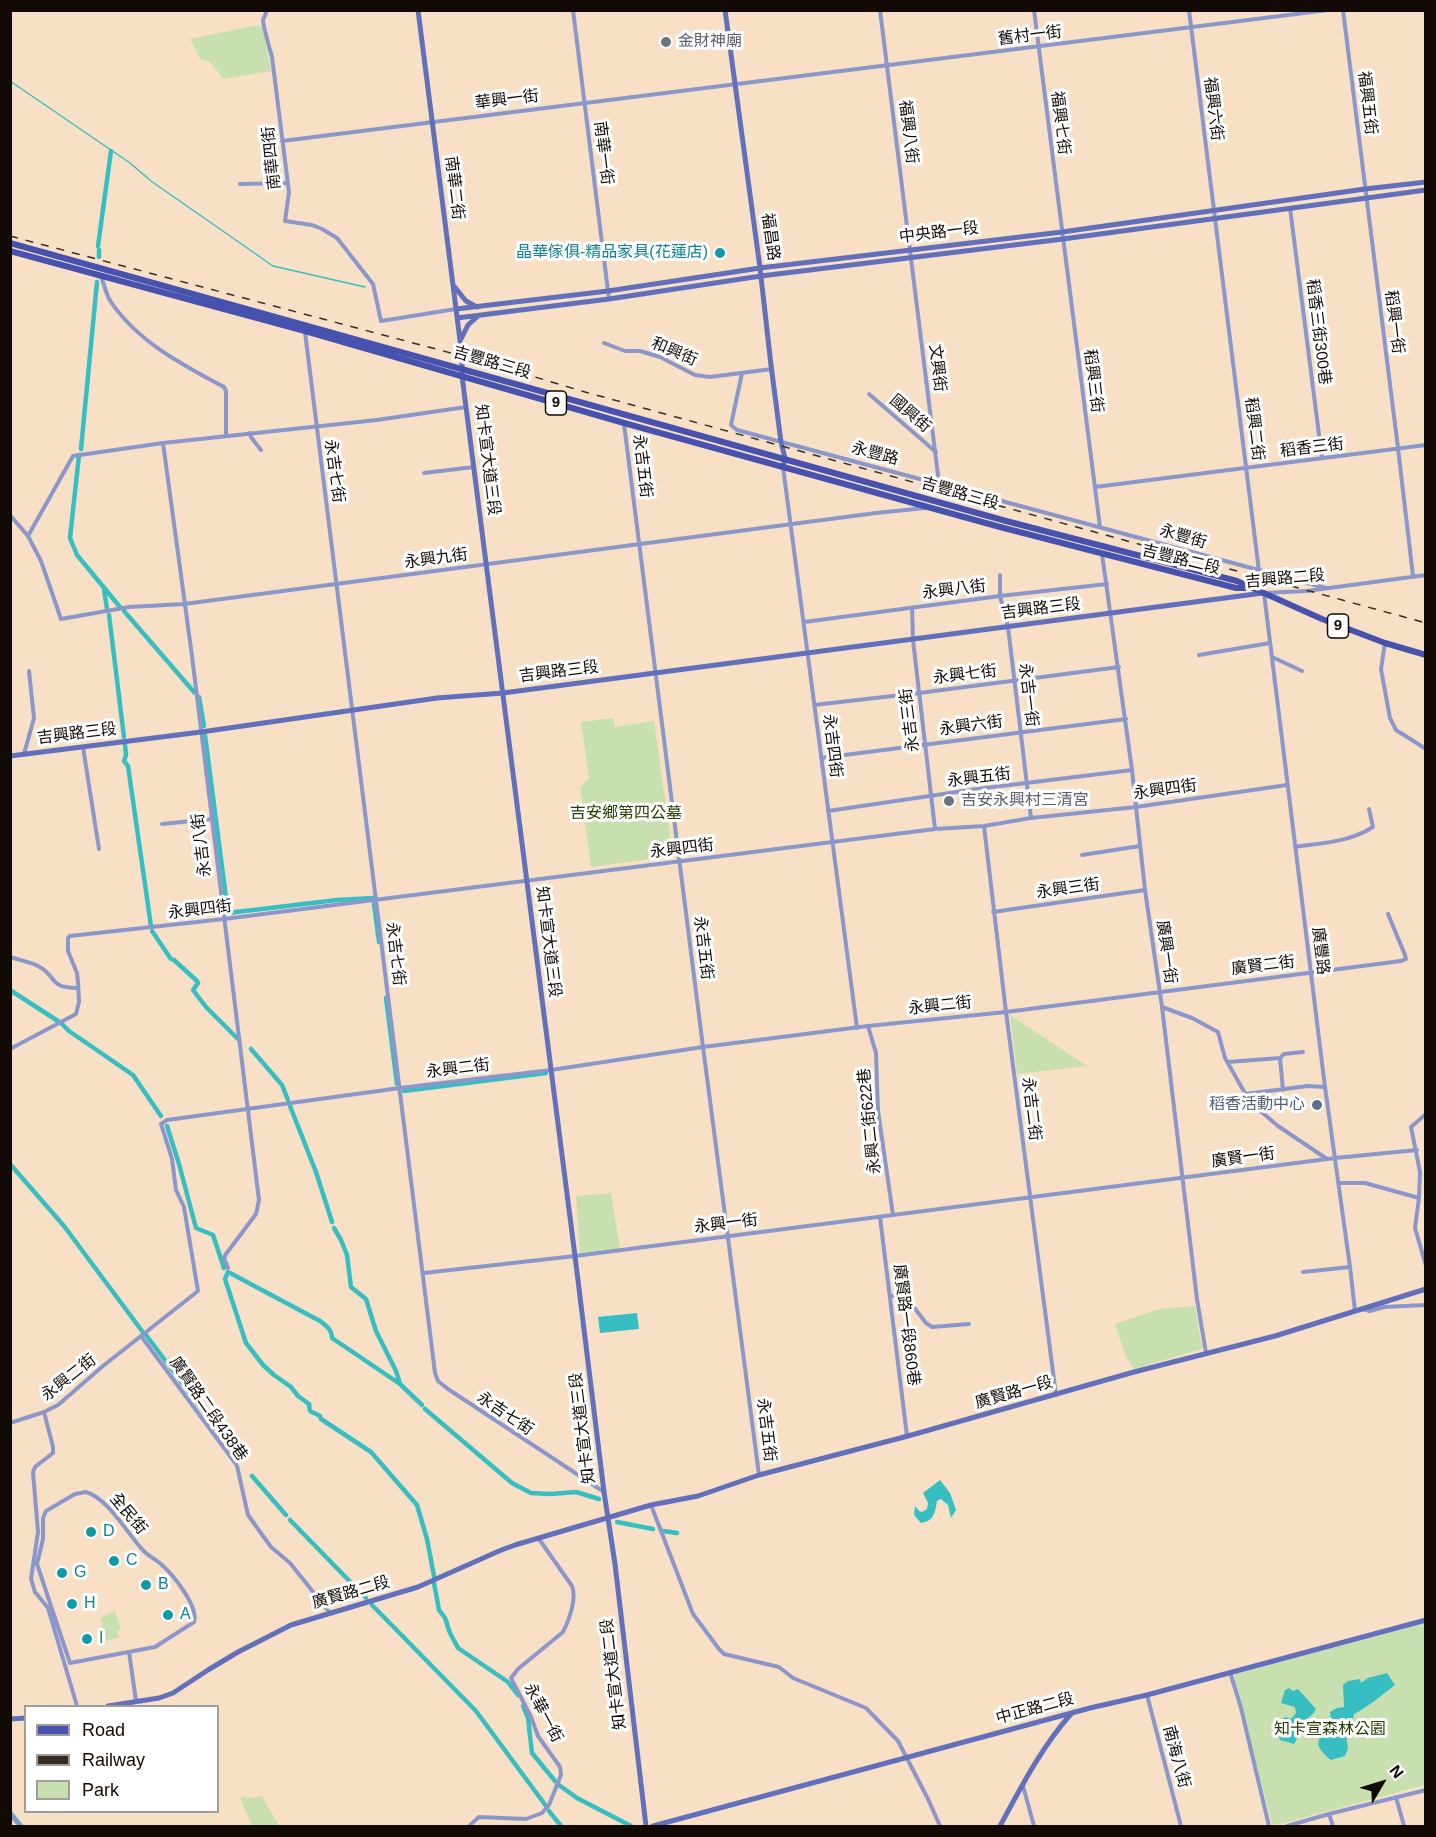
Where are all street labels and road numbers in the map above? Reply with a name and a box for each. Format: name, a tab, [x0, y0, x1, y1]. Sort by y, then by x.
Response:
street label: 舊村一街	[997, 23, 1063, 49]
street label: 福興五街	[1354, 70, 1380, 136]
street label: 福興六街	[1200, 76, 1226, 142]
street label: 華興一街	[474, 87, 540, 113]
street label: 福興七街	[1047, 90, 1073, 156]
street label: 福興八街	[895, 99, 921, 165]
street label: 南華一街	[590, 120, 616, 186]
street label: 南華四街	[259, 125, 285, 191]
street label: 南華二街	[441, 155, 467, 221]
street label: 福昌路	[757, 212, 783, 262]
street label: 中央路一段	[898, 219, 980, 247]
street label: 稻香三街300巷	[1302, 278, 1334, 386]
street label: 稻興一街	[1381, 289, 1407, 355]
street label: 和興街	[648, 334, 700, 370]
street label: 吉豐路三段	[451, 343, 533, 383]
street label: 文興街	[925, 343, 949, 393]
street label: 稻興三街	[1080, 348, 1106, 414]
road number: 9	[546, 391, 566, 415]
street label: 國興街	[886, 391, 934, 437]
street label: 稻興二街	[1241, 396, 1267, 462]
street label: 知卡宣大道三段	[471, 403, 503, 517]
street label: 永吉五街	[629, 433, 655, 499]
street label: 稻香三街	[1279, 435, 1345, 461]
street label: 永吉七街	[320, 438, 348, 504]
street label: 永豐路	[849, 439, 901, 469]
street label: 吉豐路三段	[919, 474, 1001, 514]
street label: 永豐街	[1157, 521, 1209, 553]
street label: 吉豐路二段	[1140, 541, 1222, 579]
street label: 永興九街	[403, 545, 469, 573]
street label: 吉興路二段	[1244, 566, 1326, 592]
street label: 永興八街	[921, 577, 987, 603]
street label: 吉興路三段	[1000, 595, 1082, 623]
road number: 9	[1328, 614, 1348, 638]
street label: 吉興路三段	[518, 658, 600, 686]
street label: 永興七街	[932, 662, 998, 688]
street label: 永吉一街	[1015, 662, 1041, 728]
street label: 永吉三街	[897, 687, 923, 753]
street label: 永興六街	[938, 712, 1004, 740]
street label: 永吉四街	[819, 713, 845, 779]
street label: 吉興路三段	[36, 720, 118, 748]
street label: 永興五街	[946, 765, 1012, 791]
street label: 永興四街	[1132, 776, 1198, 804]
street label: 永吉八街	[189, 812, 215, 878]
street label: 永興四街	[649, 836, 715, 862]
street label: 永興三街	[1035, 875, 1101, 903]
street label: 知卡宣大道三段	[532, 885, 564, 999]
street label: 永興四街	[167, 897, 233, 923]
street label: 永吉五街	[690, 915, 716, 981]
street label: 廣興一街	[1152, 919, 1180, 985]
street label: 永吉七街	[382, 921, 408, 987]
street label: 廣豐路	[1308, 926, 1332, 976]
street label: 廣賢二街	[1230, 953, 1296, 979]
street label: 永興二街	[907, 993, 973, 1019]
street label: 永興二街	[425, 1056, 491, 1082]
street label: 永興二街622巷	[855, 1067, 885, 1175]
street label: 永吉二街	[1018, 1076, 1044, 1142]
street label: 廣賢一街	[1210, 1144, 1276, 1172]
street label: 永興一街	[693, 1211, 759, 1237]
street label: 廣賢路一段860巷	[889, 1263, 923, 1387]
street label: 永興二街	[38, 1351, 100, 1405]
street label: 廣賢路二段438巷	[165, 1353, 251, 1465]
street label: 知卡宣大道三段	[567, 1371, 599, 1485]
street label: 廣賢路一段	[973, 1373, 1055, 1413]
street label: 永吉七街	[473, 1388, 537, 1440]
street label: 永吉五街	[753, 1397, 779, 1463]
street label: 全民街	[105, 1489, 151, 1539]
street label: 廣賢路二段	[310, 1573, 392, 1613]
street label: 知卡宣大道二段	[598, 1617, 630, 1731]
street label: 永華一街	[520, 1680, 566, 1746]
street label: 中正路二段	[994, 1689, 1076, 1729]
street label: 南海八街	[1158, 1724, 1194, 1790]

